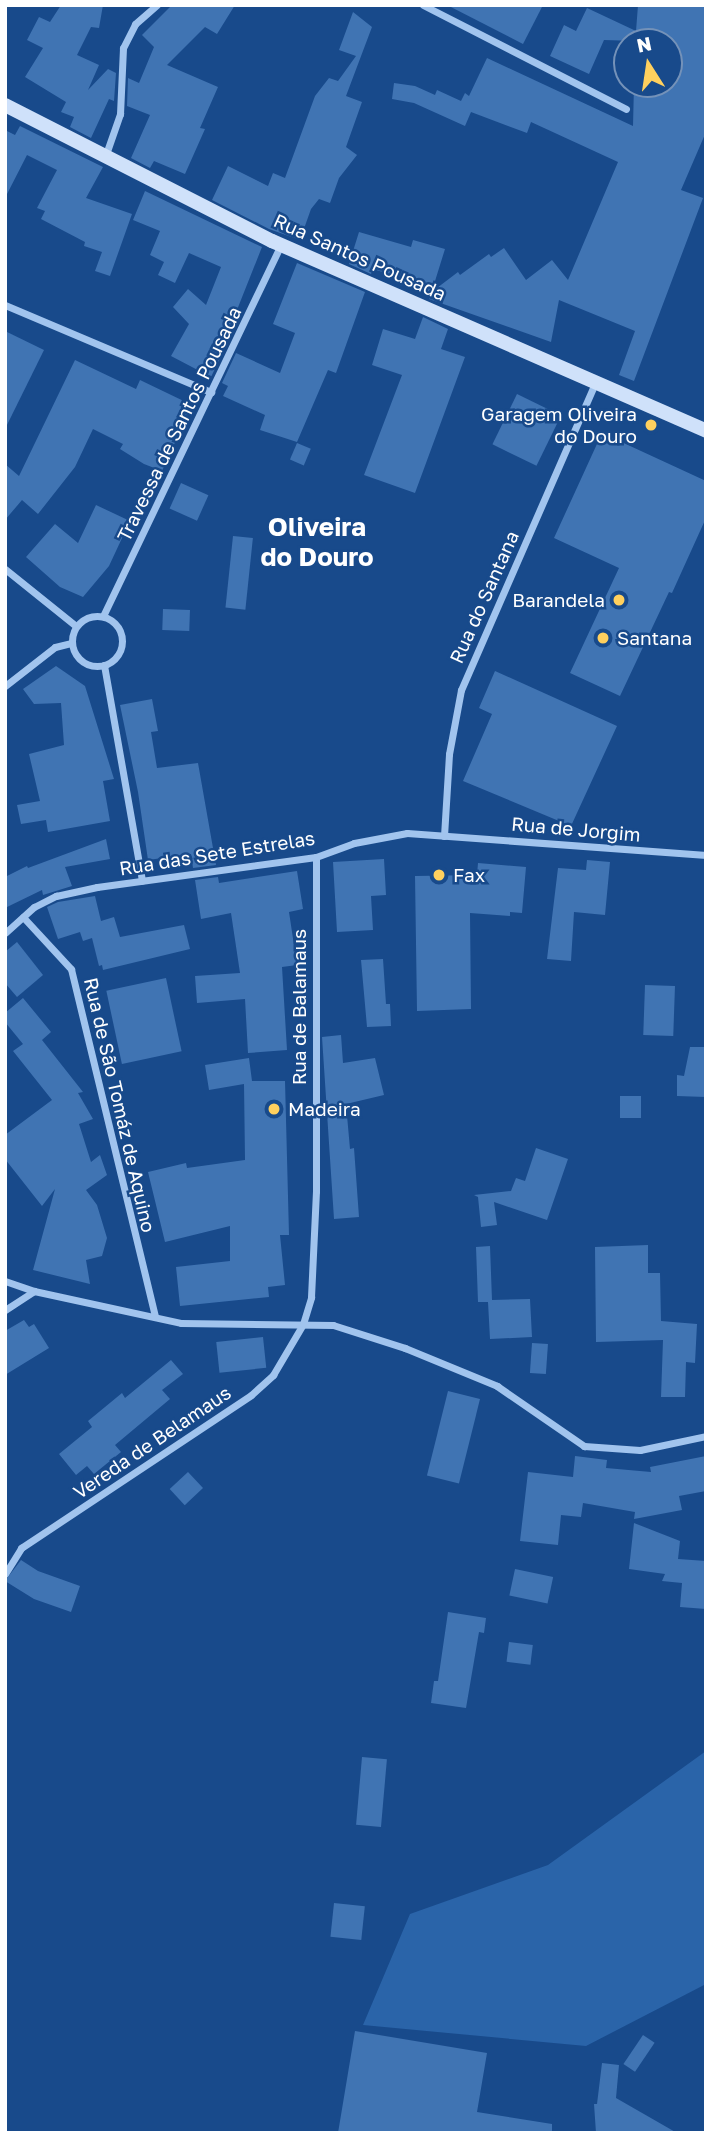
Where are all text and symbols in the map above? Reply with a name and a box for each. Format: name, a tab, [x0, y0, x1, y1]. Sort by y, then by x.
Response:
north arrow	[613, 28, 683, 98]
text: N	[634, 31, 653, 57]
street label: Rua Santos Pousada	[270, 209, 450, 305]
street label: Travessa de Santos Pousada	[112, 303, 246, 545]
place label: Garagem Oliveira do Douro	[481, 403, 637, 447]
marker: Garagem Oliveira do Douro	[643, 417, 659, 433]
district label: Oliveira do Douro	[260, 511, 374, 572]
street label: Rua do Santana	[445, 527, 523, 667]
place label: Barandela	[512, 589, 605, 611]
marker: Barandela	[611, 592, 627, 608]
place label: Santana	[617, 627, 692, 649]
marker: Santana	[595, 630, 611, 646]
street label: Rua de Jorgim	[510, 812, 642, 846]
street label: Rua das Sete Estrelas	[118, 826, 316, 880]
place label: Fax	[453, 864, 485, 886]
marker: Fax	[431, 867, 447, 883]
street label: Rua de Balamaus	[288, 929, 310, 1085]
street label: Rua de São Tomáz de Aquino	[80, 975, 160, 1235]
place label: Madeira	[288, 1098, 361, 1120]
marker: Madeira	[266, 1101, 282, 1117]
street label: Vereda de Belamaus	[69, 1381, 235, 1503]

